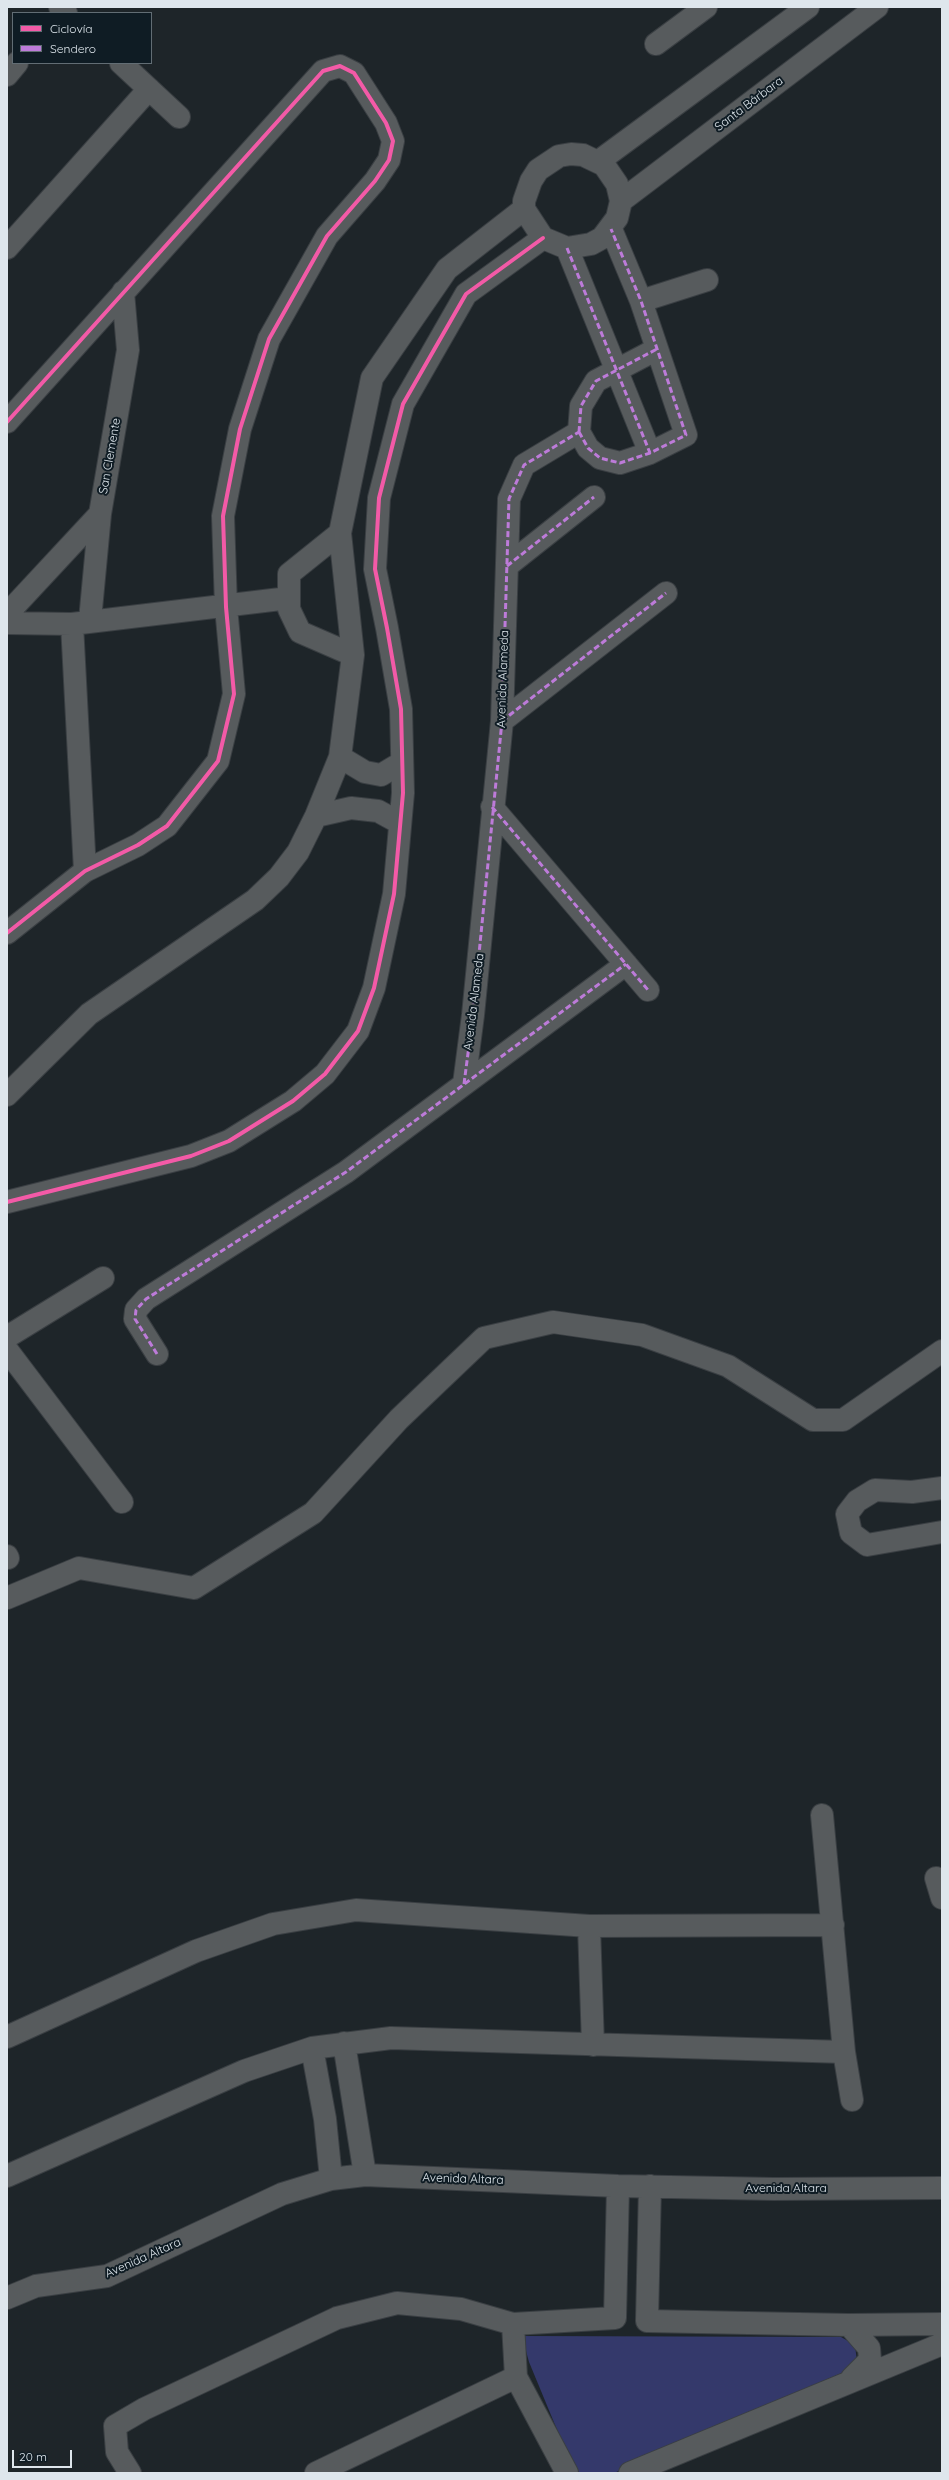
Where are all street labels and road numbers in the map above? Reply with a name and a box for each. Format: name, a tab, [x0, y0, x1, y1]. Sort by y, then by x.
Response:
street label: Santa Bárbara	[712, 74, 786, 134]
street label: San Clemente	[96, 417, 124, 495]
street label: Avenida Alameda	[494, 630, 512, 728]
street label: Avenida Alameda	[461, 953, 487, 1051]
street label: Avenida Altara	[422, 2170, 504, 2188]
street label: Avenida Altara	[745, 2181, 827, 2195]
street label: Avenida Altara	[103, 2235, 183, 2281]

